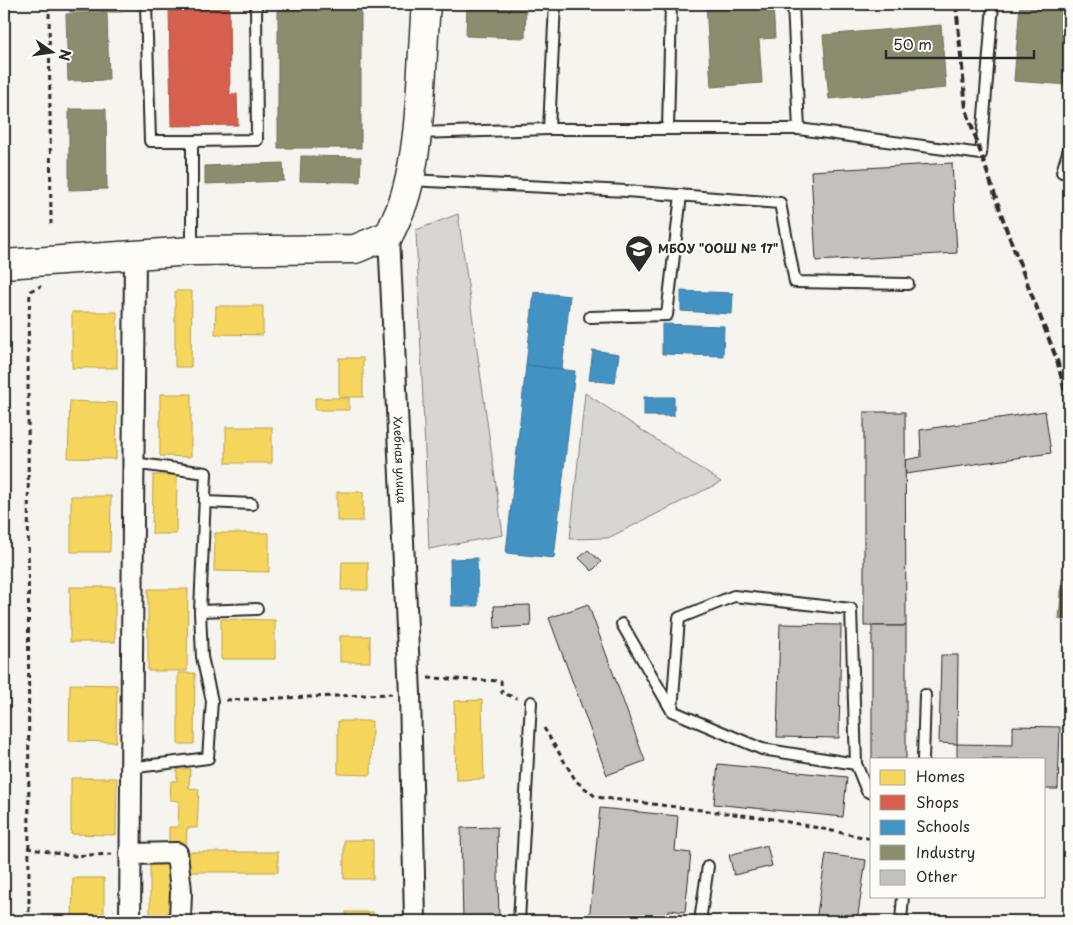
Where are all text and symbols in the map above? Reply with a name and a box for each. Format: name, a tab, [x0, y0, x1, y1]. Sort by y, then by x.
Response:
north arrow	[28, 28, 78, 78]
scale bar	[886, 28, 1033, 60]
text: 50 m	[893, 32, 932, 55]
text: N	[54, 47, 77, 63]
school or university icon: МБОУ "ООШ № 17"	[624, 234, 654, 273]
place label: МБОУ "ООШ № 17"	[658, 239, 778, 257]
street label: Хлебная улица	[389, 416, 411, 504]
legend	[870, 758, 1046, 898]
text: Homes	[916, 764, 965, 787]
text: Shops	[916, 790, 959, 813]
text: Schools	[916, 814, 970, 837]
text: Industry	[916, 840, 975, 863]
text: Other	[916, 864, 957, 887]

